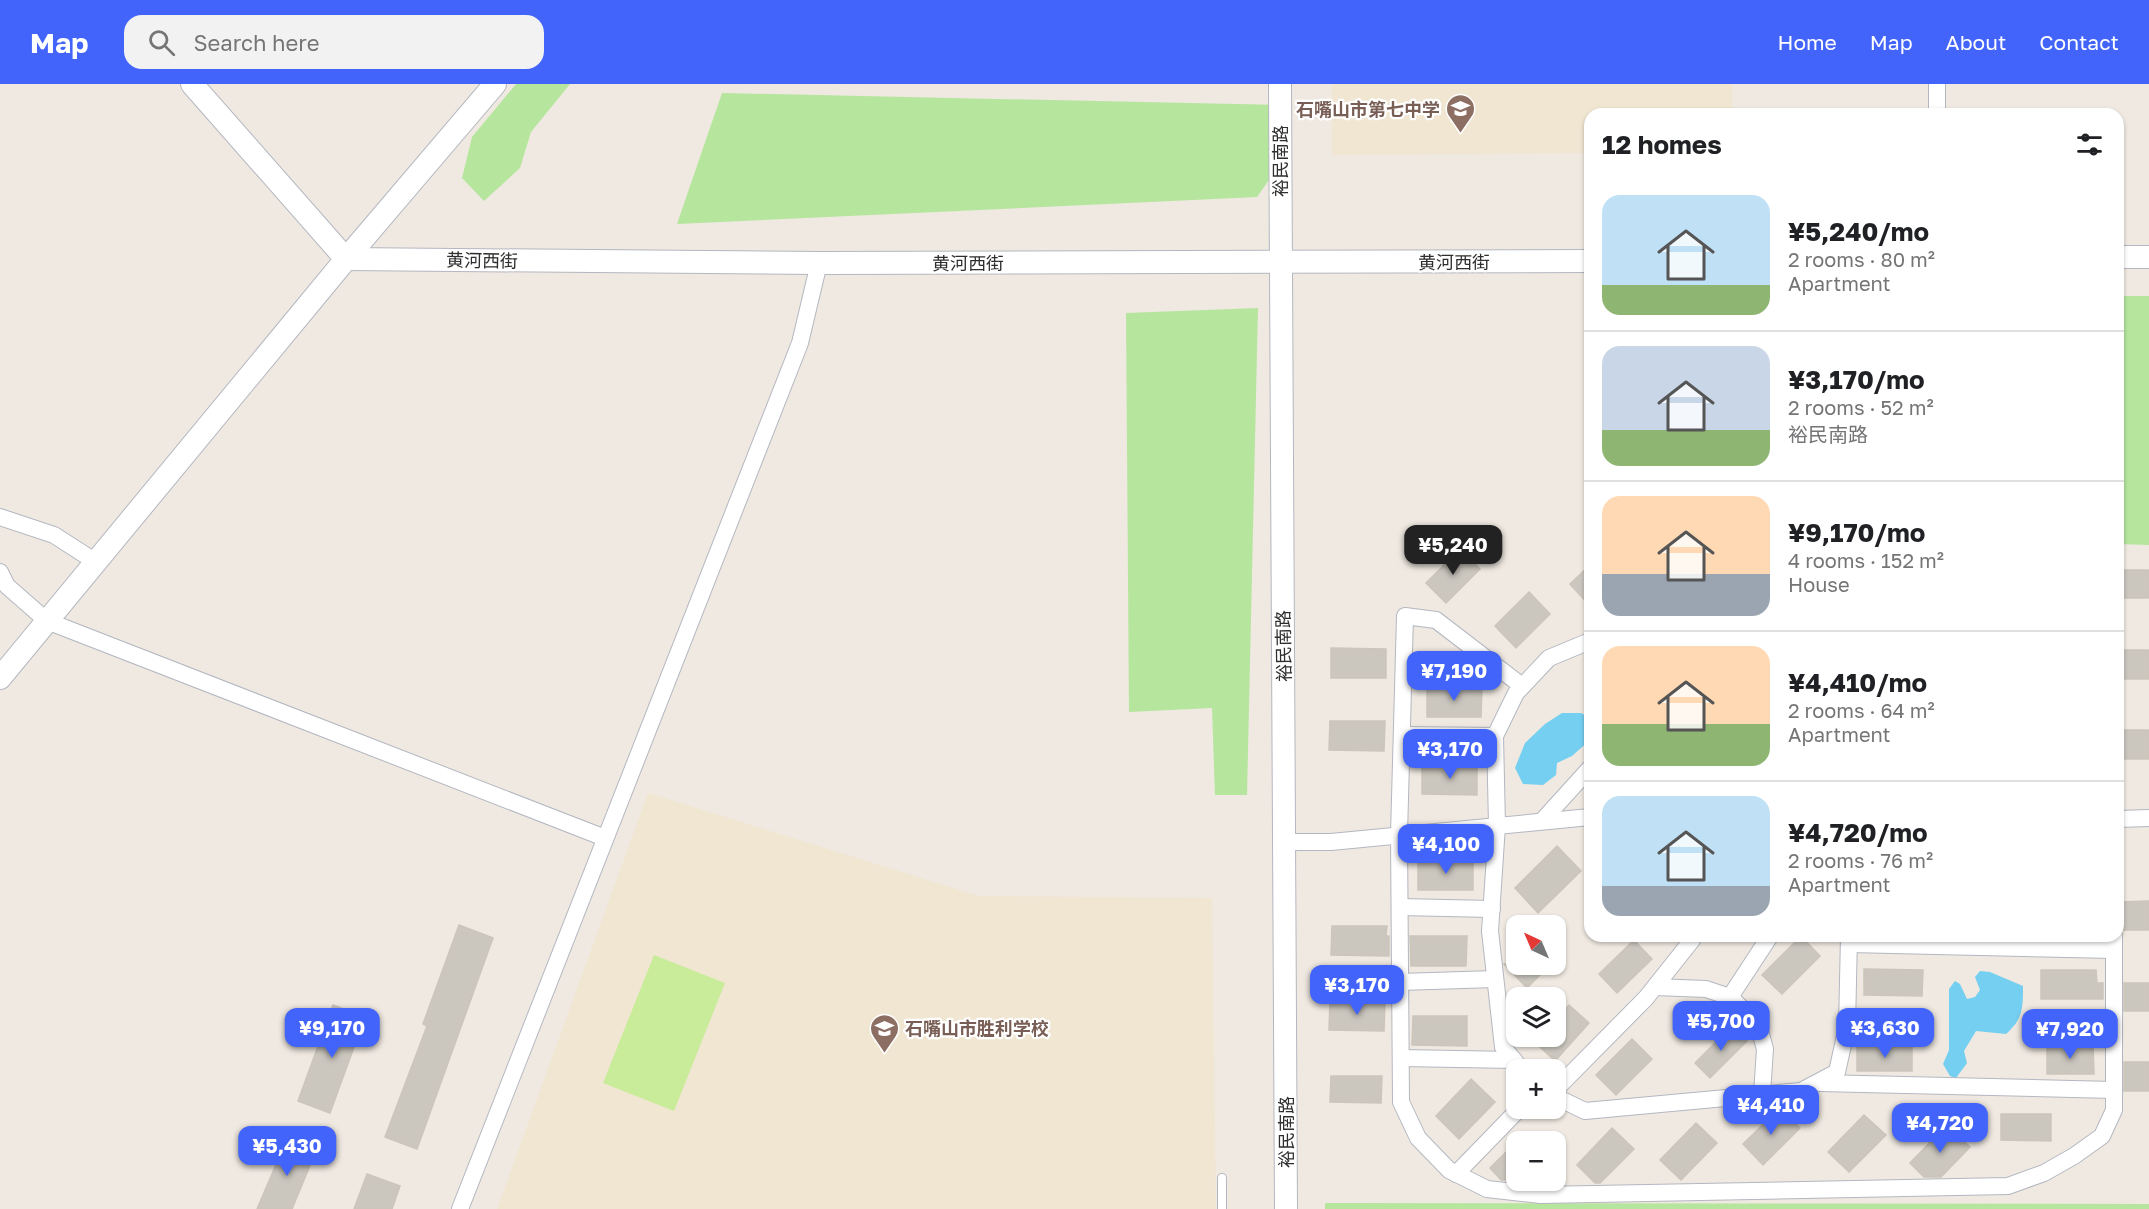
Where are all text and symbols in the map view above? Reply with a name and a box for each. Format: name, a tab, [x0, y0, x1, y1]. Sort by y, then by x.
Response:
search box	[124, 15, 544, 69]
text: Map	[30, 26, 88, 59]
icon: search	[145, 26, 178, 59]
text: Search here	[193, 29, 319, 56]
text: Home	[1777, 29, 1837, 55]
text: Map	[1870, 29, 1913, 55]
text: About	[1946, 29, 2006, 55]
text: Contact	[2039, 29, 2119, 55]
school or university icon: 石嘴山市第七中学	[1445, 93, 1477, 135]
place label: 石嘴山市第七中学	[1296, 98, 1440, 120]
street label: 裕民南路	[1269, 125, 1291, 197]
icon: filters	[2073, 128, 2106, 161]
text: 12 homes	[1602, 129, 1722, 160]
text: ¥5,240/mo	[1788, 216, 1929, 247]
icon: home	[1650, 219, 1722, 291]
text: 2 rooms · 80 m²	[1788, 247, 1935, 271]
street label: 黄河西街	[446, 248, 518, 272]
street label: 黄河西街	[1418, 251, 1490, 273]
street label: 黄河西街	[932, 252, 1004, 274]
text: Apartment	[1788, 271, 1891, 295]
text: ¥3,170/mo	[1788, 364, 1925, 395]
icon: home	[1650, 370, 1722, 442]
text: 2 rooms · 52 m²	[1788, 395, 1934, 419]
text: 裕民南路	[1788, 422, 1868, 446]
text: ¥9,170/mo	[1788, 517, 1925, 548]
icon: home	[1650, 520, 1722, 592]
pin: ¥5,240	[1404, 525, 1502, 576]
text: ¥5,240	[1418, 532, 1488, 556]
text: 4 rooms · 152 m²	[1788, 548, 1944, 572]
text: House	[1788, 572, 1850, 596]
street label: 裕民南路	[1271, 610, 1295, 682]
pin: ¥7,190	[1405, 651, 1503, 702]
text: ¥7,190	[1421, 658, 1487, 682]
text: ¥4,410/mo	[1788, 667, 1927, 698]
icon: home	[1650, 670, 1722, 742]
text: 2 rooms · 64 m²	[1788, 698, 1935, 722]
text: Apartment	[1788, 722, 1891, 746]
pin: ¥3,170	[1401, 729, 1499, 780]
text: ¥3,170	[1417, 736, 1483, 760]
text: ¥4,720/mo	[1788, 817, 1928, 848]
icon: home	[1650, 820, 1722, 892]
pin: ¥4,100	[1397, 824, 1495, 875]
text: ¥4,100	[1412, 831, 1480, 855]
text: 2 rooms · 76 m²	[1788, 848, 1933, 872]
text: Apartment	[1788, 872, 1891, 896]
north arrow	[1506, 915, 1566, 975]
map controls	[1506, 915, 1566, 1191]
pin: ¥3,170	[1308, 965, 1406, 1016]
text: ¥3,170	[1324, 972, 1390, 996]
button: layers	[1506, 987, 1566, 1047]
pin: ¥5,700	[1672, 1001, 1770, 1052]
pin: ¥9,170	[283, 1008, 381, 1059]
text: ¥5,700	[1687, 1008, 1755, 1032]
pin: ¥3,630	[1836, 1008, 1934, 1059]
pin: ¥7,920	[2021, 1009, 2119, 1060]
school or university icon: 石嘴山市胜利学校	[868, 1012, 900, 1054]
text: ¥9,170	[299, 1015, 365, 1039]
text: ¥3,630	[1850, 1015, 1920, 1039]
text: ¥7,920	[2036, 1016, 2104, 1040]
place label: 石嘴山市胜利学校	[905, 1017, 1049, 1039]
button: +	[1506, 1059, 1566, 1119]
pin: ¥4,410	[1722, 1085, 1820, 1136]
text: ¥4,410	[1737, 1092, 1805, 1116]
street label: 裕民南路	[1275, 1096, 1297, 1168]
pin: ¥4,720	[1891, 1103, 1989, 1154]
text: ¥4,720	[1906, 1110, 1974, 1134]
pin: ¥5,430	[238, 1126, 336, 1177]
button: −	[1506, 1131, 1566, 1191]
text: ¥5,430	[252, 1133, 322, 1157]

